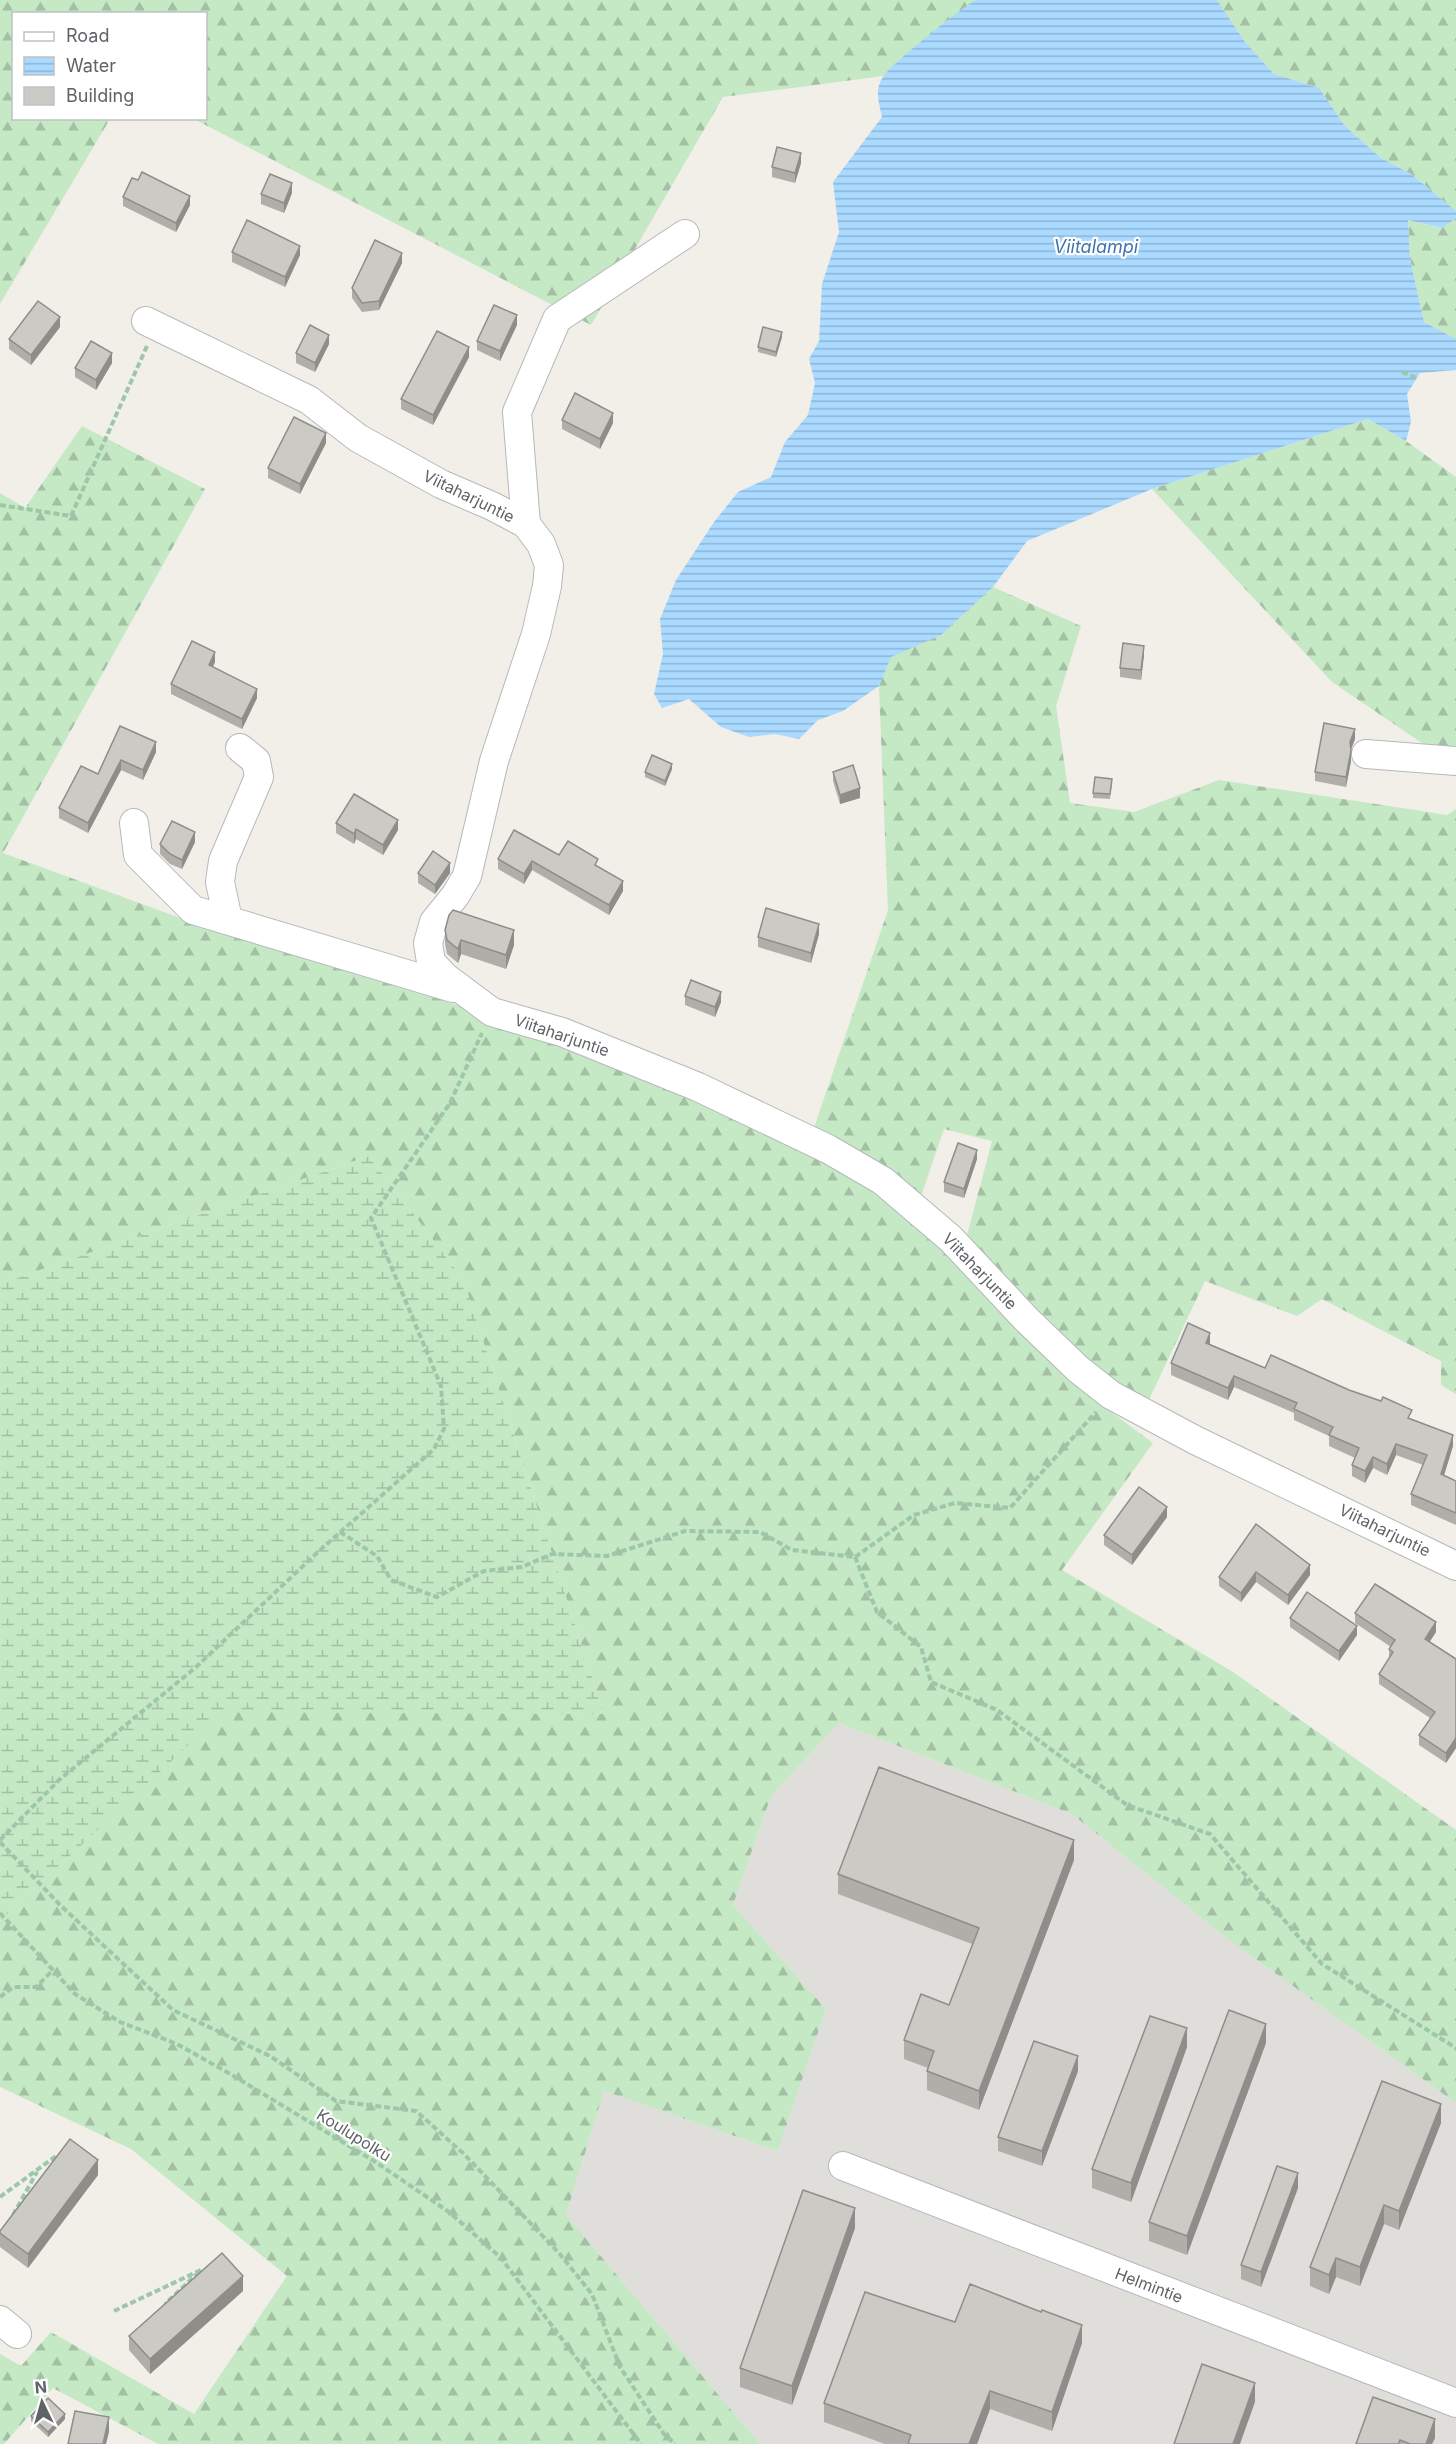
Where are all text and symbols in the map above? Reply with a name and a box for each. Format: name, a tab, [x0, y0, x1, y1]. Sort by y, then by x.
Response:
legend	[12, 12, 207, 120]
text: Road	[66, 25, 109, 46]
text: Water	[66, 55, 116, 76]
text: Building	[66, 85, 134, 106]
water label: Viitalampi	[1054, 236, 1139, 257]
street label: Viitaharjuntie	[420, 465, 518, 527]
street label: Viitaharjuntie	[512, 1009, 612, 1061]
street label: Viitaharjuntie	[938, 1228, 1022, 1314]
street label: Viitaharjuntie	[1336, 1499, 1434, 1561]
street label: Koulupolku	[313, 2104, 395, 2166]
street label: Helmintie	[1112, 2263, 1186, 2307]
north arrow	[12, 2372, 72, 2432]
text: N	[34, 2377, 48, 2398]

